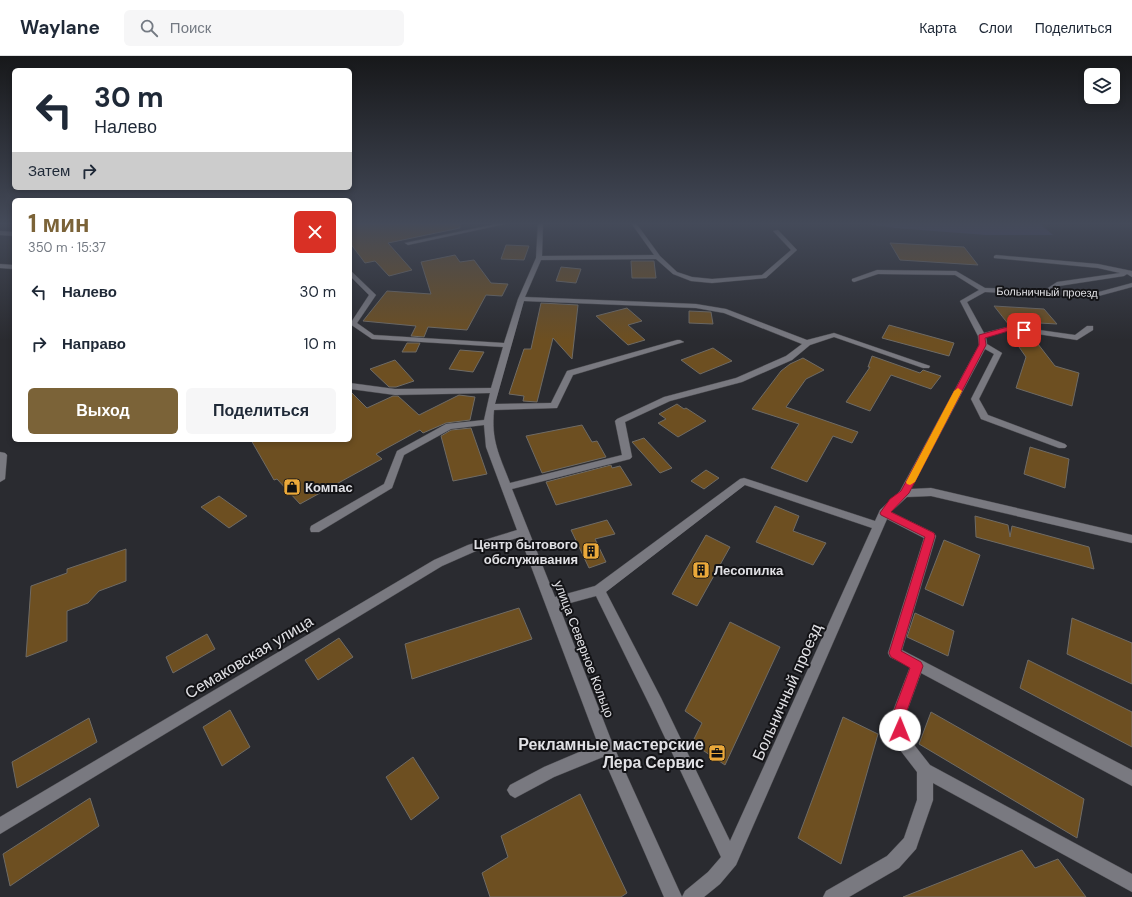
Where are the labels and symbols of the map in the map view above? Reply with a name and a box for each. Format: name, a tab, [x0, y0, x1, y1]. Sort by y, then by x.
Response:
street label: Больничный проезд	[996, 284, 1098, 300]
pin	[1007, 313, 1041, 347]
shop icon: Компас	[282, 477, 302, 497]
place label: Компас	[305, 479, 353, 496]
place label: Центр бытового обслуживания	[474, 536, 578, 568]
building icon: Центр бытового обслуживания	[581, 541, 601, 561]
building icon: Лесопилка	[691, 560, 711, 580]
place label: Лесопилка	[714, 562, 784, 579]
street label: улица Северное Кольцо	[550, 578, 618, 720]
street label: Семаковская улица	[181, 610, 317, 704]
street label: Больничный проезд	[747, 620, 827, 764]
position arrow	[879, 709, 921, 751]
place label: Рекламные мастерские Лера Сервис	[518, 734, 704, 773]
office icon: Рекламные мастерские Лера Сервис	[707, 743, 727, 763]

